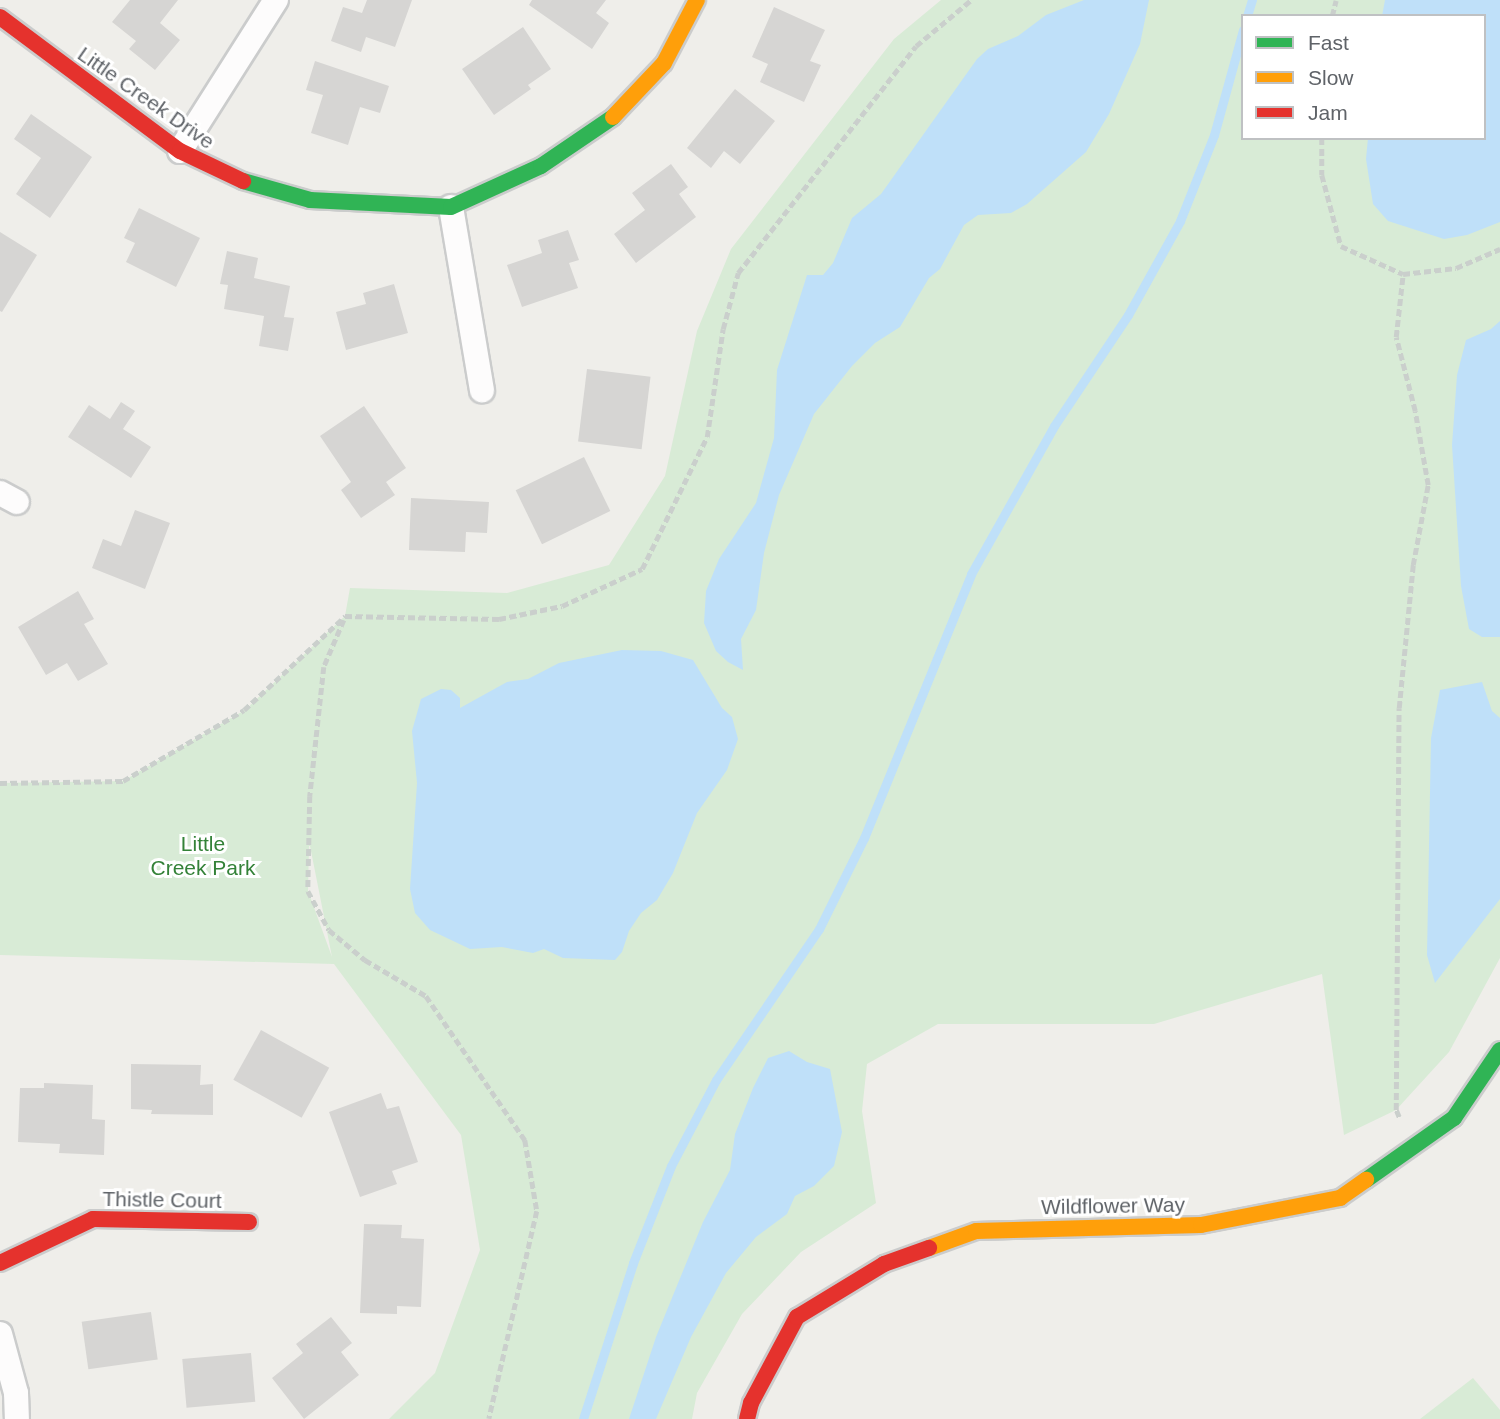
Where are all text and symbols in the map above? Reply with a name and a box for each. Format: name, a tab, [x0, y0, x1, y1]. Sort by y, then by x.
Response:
legend	[1241, 14, 1486, 140]
text: Fast	[1308, 31, 1349, 54]
street label: Little Creek Drive	[73, 41, 219, 155]
text: Slow	[1308, 66, 1354, 89]
text: Jam	[1308, 101, 1348, 124]
park label: Little Creek Park	[150, 831, 256, 881]
street label: Thistle Court	[102, 1186, 222, 1214]
street label: Wildflower Way	[1041, 1192, 1185, 1220]

